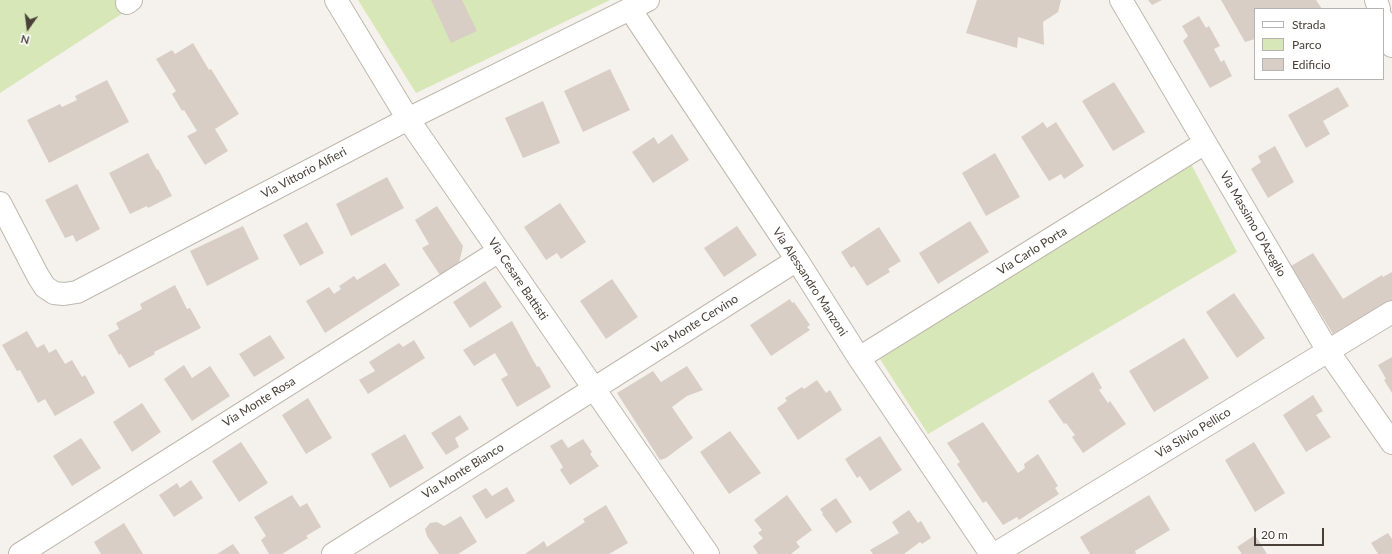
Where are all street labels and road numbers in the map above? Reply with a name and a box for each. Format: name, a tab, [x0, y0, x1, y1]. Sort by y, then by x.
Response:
street label: Via Vittorio Alfieri	[259, 144, 349, 202]
street label: Via Massimo D'Azeglio	[1217, 169, 1289, 279]
street label: Via Carlo Porta	[995, 224, 1069, 278]
street label: Via Alessandro Manzoni	[770, 225, 850, 339]
street label: Via Cesare Battisti	[485, 235, 551, 323]
street label: Via Monte Cervino	[649, 292, 741, 356]
street label: Via Monte Rosa	[220, 374, 298, 430]
street label: Via Silvio Pellico	[1153, 405, 1233, 461]
street label: Via Monte Bianco	[419, 440, 507, 502]

